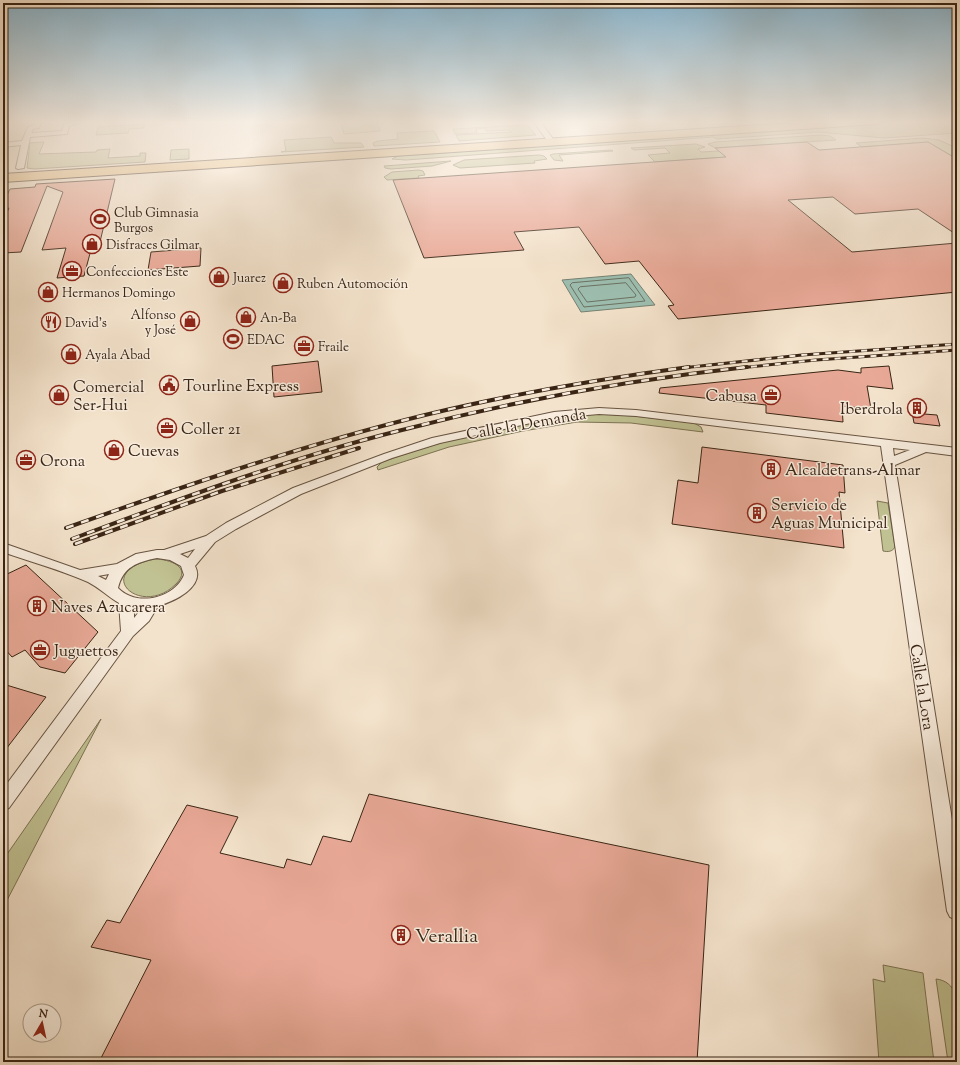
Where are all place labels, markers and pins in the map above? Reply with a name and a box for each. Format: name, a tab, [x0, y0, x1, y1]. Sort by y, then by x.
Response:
place label: Club Gimnasia Burgos	[114, 205, 199, 238]
sports icon: Club Gimnasia Burgos	[89, 208, 111, 230]
shop icon: Disfraces Gilmar	[81, 233, 103, 255]
place label: Disfraces Gilmar	[106, 237, 200, 255]
office icon: Confecciones Este	[61, 260, 83, 282]
place label: Confecciones Este	[86, 264, 189, 282]
shop icon: Juarez	[208, 266, 230, 288]
place label: Juarez	[232, 270, 266, 288]
shop icon: Ruben Automoción	[272, 272, 294, 294]
place label: Ruben Automoción	[297, 276, 408, 294]
shop icon: Hermanos Domingo	[37, 281, 59, 303]
place label: Hermanos Domingo	[62, 285, 175, 303]
shop icon: An-Ba	[235, 306, 257, 328]
place label: Alfonso y José	[131, 307, 176, 340]
shop icon: Alfonso y José	[179, 310, 201, 332]
place label: An-Ba	[260, 310, 297, 328]
restaurant icon: David's	[40, 311, 62, 333]
place label: David's	[65, 315, 107, 333]
sports icon: EDAC	[222, 328, 244, 350]
place label: EDAC	[247, 332, 285, 350]
office icon: Fraile	[293, 335, 315, 357]
place label: Fraile	[318, 339, 349, 357]
shop icon: Ayala Abad	[60, 343, 82, 365]
place label: Ayala Abad	[85, 347, 151, 365]
public building icon: Tourline Express	[158, 374, 180, 396]
place label: Tourline Express	[183, 376, 299, 399]
place label: Comercial Ser-Hui	[73, 377, 145, 418]
shop icon: Comercial Ser-Hui	[48, 384, 70, 406]
office icon: Cabusa	[760, 384, 782, 406]
place label: Cabusa	[705, 386, 758, 409]
building icon: Iberdrola	[906, 397, 928, 419]
place label: Iberdrola	[840, 399, 904, 422]
office icon: Coller 21	[156, 417, 178, 439]
place label: Coller 21	[181, 419, 241, 442]
shop icon: Cuevas	[103, 439, 125, 461]
place label: Cuevas	[128, 441, 179, 464]
office icon: Orona	[15, 449, 37, 471]
place label: Orona	[40, 451, 86, 474]
building icon: Alcaldetrans-Almar	[760, 458, 782, 480]
place label: Alcaldetrans-Almar	[785, 460, 921, 483]
place label: Servicio de Aguas Municipal	[771, 495, 888, 536]
building icon: Servicio de Aguas Municipal	[746, 502, 768, 524]
building icon: Naves Azucarera	[26, 595, 48, 617]
place label: Naves Azucarera	[51, 597, 166, 620]
office icon: Juguettos	[29, 639, 51, 661]
place label: Juguettos	[53, 641, 118, 664]
building icon: Verallia	[390, 924, 412, 946]
place label: Verallia	[415, 924, 478, 951]

